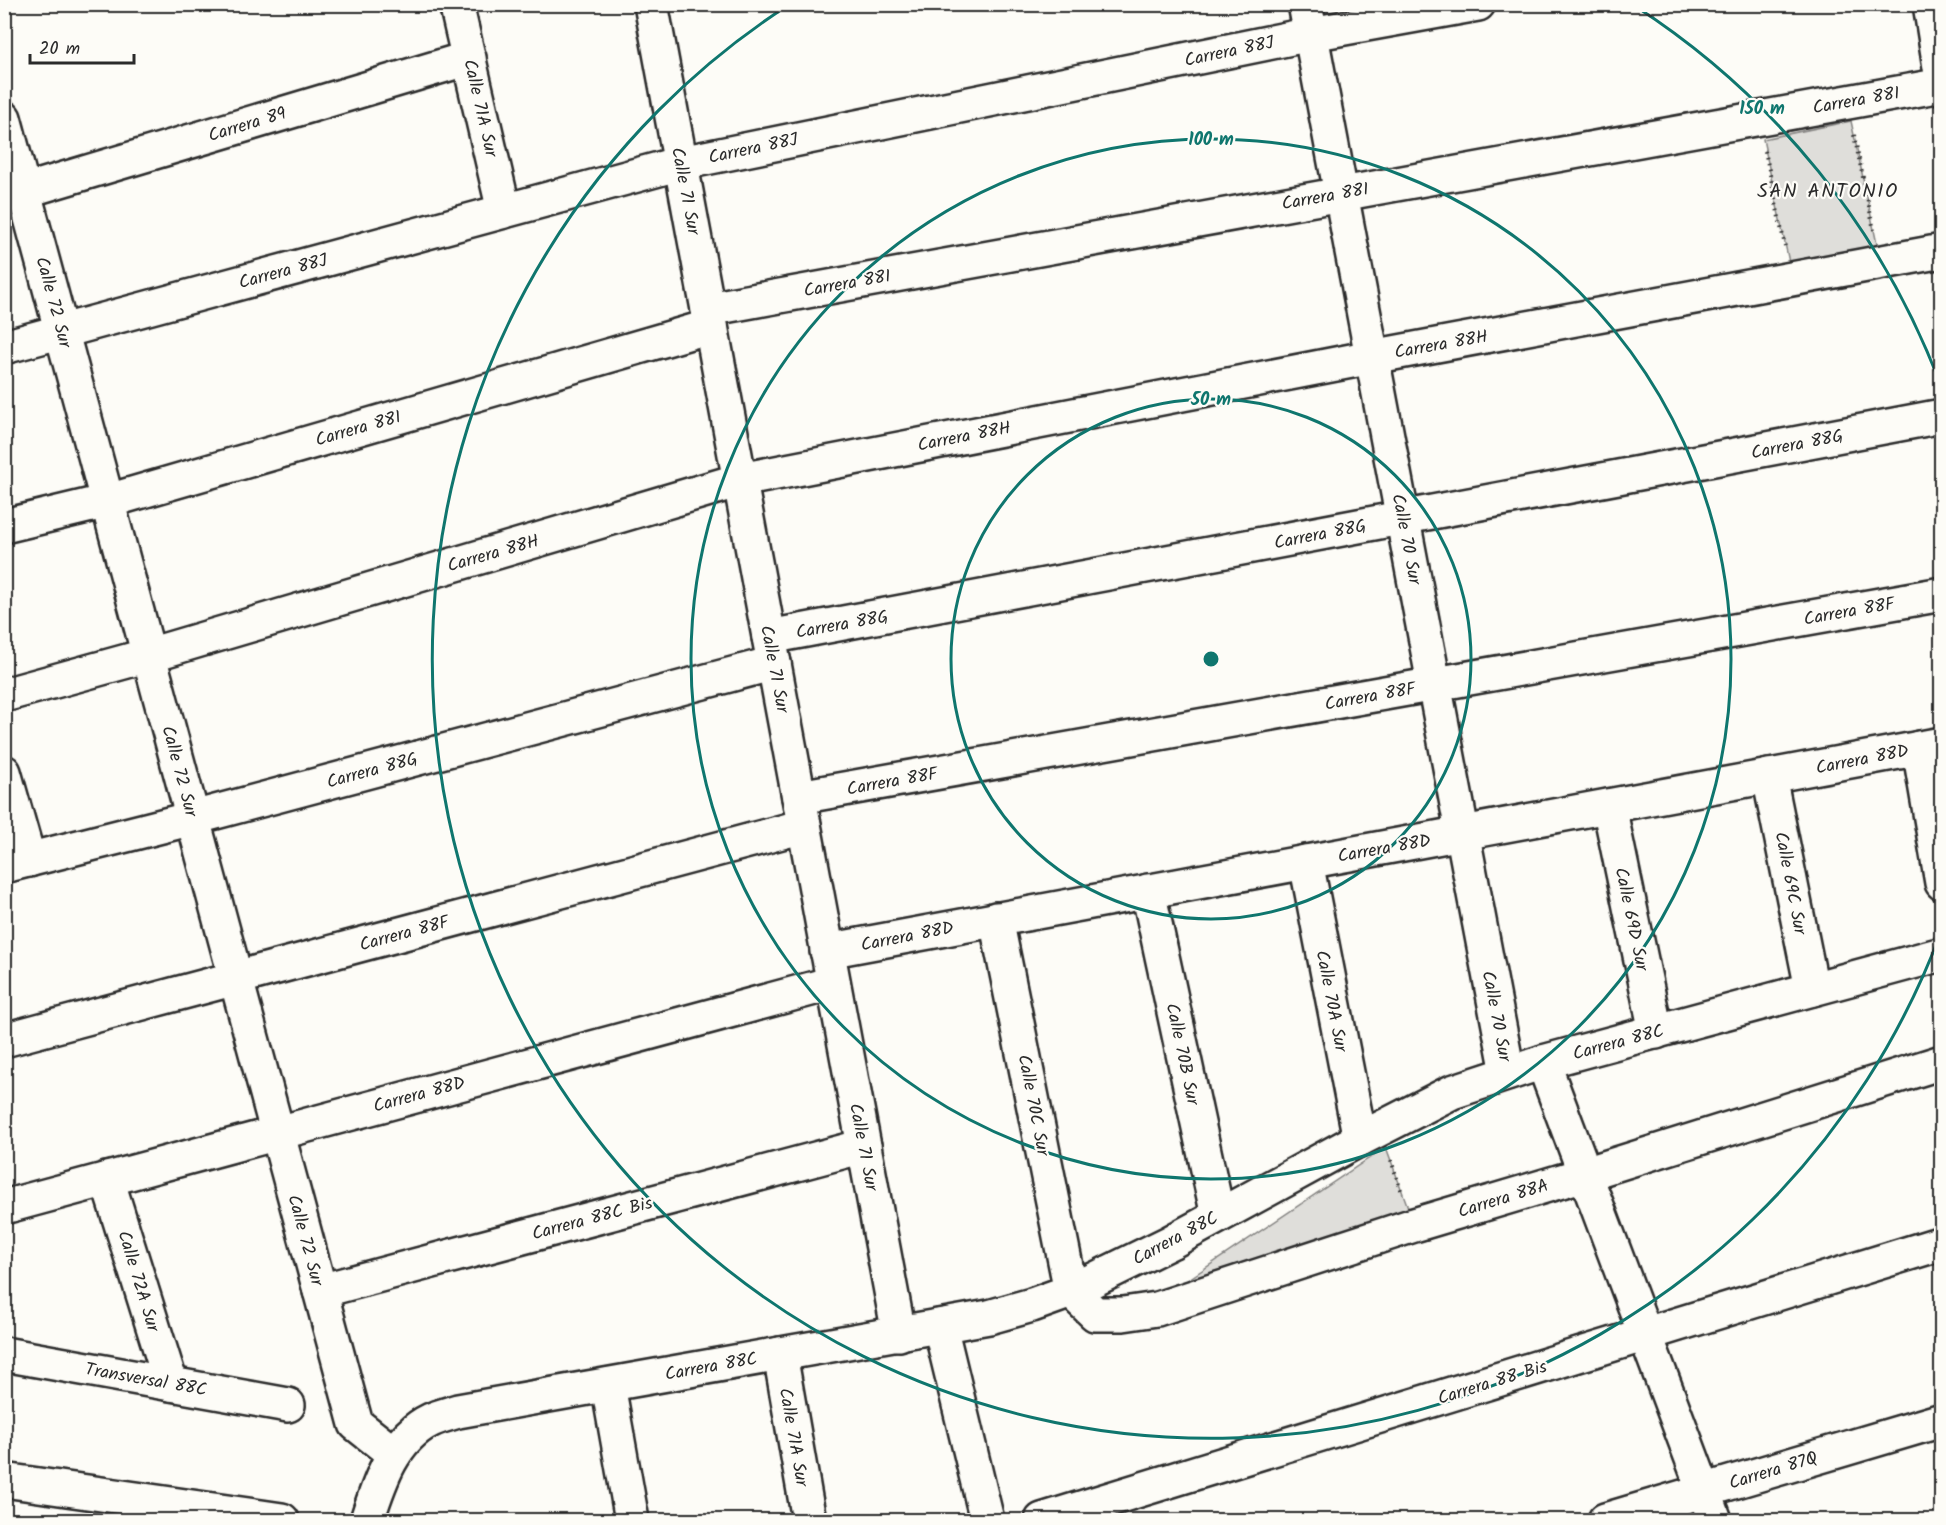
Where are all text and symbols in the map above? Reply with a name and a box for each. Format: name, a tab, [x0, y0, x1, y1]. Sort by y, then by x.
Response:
scale bar	[30, 27, 134, 65]
street label: Carrera 88J	[1182, 29, 1277, 76]
text: 20 m	[39, 35, 80, 64]
street label: Calle 71A Sur	[454, 57, 505, 161]
street label: Carrera 88I	[1810, 80, 1902, 123]
text: 150 m	[1739, 95, 1785, 124]
street label: Carrera 89	[205, 100, 290, 151]
street label: Carrera 88J	[706, 126, 801, 173]
text: 100 m	[1188, 126, 1234, 155]
street label: Calle 71 Sur	[662, 145, 707, 239]
street label: Carrera 88I	[1279, 176, 1371, 219]
district label: SAN ANTONIO	[1757, 176, 1899, 208]
street label: Carrera 88J	[236, 247, 332, 298]
street label: Calle 72 Sur	[26, 253, 79, 352]
street label: Carrera 88I	[801, 263, 893, 306]
street label: Carrera 88H	[1392, 323, 1490, 368]
text: 50 m	[1190, 386, 1231, 415]
street label: Carrera 88I	[312, 403, 405, 456]
street label: Carrera 88H	[915, 414, 1013, 461]
street label: Carrera 88G	[1749, 422, 1846, 469]
street label: Calle 70 Sur	[1383, 491, 1429, 588]
street label: Carrera 88G	[1272, 512, 1369, 559]
street label: Carrera 88H	[444, 527, 543, 581]
street label: Carrera 88F	[1801, 590, 1899, 635]
street label: Carrera 88G	[794, 603, 891, 648]
street label: Calle 71 Sur	[751, 623, 796, 717]
centre of rings	[1201, 649, 1221, 669]
street label: Carrera 88F	[1322, 675, 1420, 720]
street label: Calle 72 Sur	[152, 722, 205, 821]
street label: Carrera 88D	[1813, 737, 1912, 784]
street label: Carrera 88G	[323, 745, 421, 798]
street label: Carrera 88F	[844, 760, 942, 805]
street label: Carrera 88D	[1335, 827, 1434, 872]
street label: Calle 69C Sur	[1765, 829, 1814, 938]
street label: Calle 69D Sur	[1605, 865, 1656, 975]
street label: Carrera 88F	[356, 908, 454, 960]
street label: Carrera 88D	[858, 914, 957, 961]
street label: Calle 70A Sur	[1306, 948, 1355, 1056]
street label: Calle 70 Sur	[1473, 968, 1519, 1065]
street label: Calle 70B Sur	[1157, 1001, 1207, 1109]
street label: Carrera 88C	[1570, 1017, 1667, 1070]
street label: Calle 70C Sur	[1008, 1052, 1057, 1160]
street label: Carrera 88D	[370, 1069, 469, 1122]
street label: Calle 71 Sur	[840, 1101, 885, 1195]
street label: Carrera 88A	[1454, 1172, 1552, 1227]
street label: Carrera 88C Bis	[529, 1189, 656, 1249]
street label: Calle 72 Sur	[278, 1191, 331, 1290]
street label: Carrera 88C	[1128, 1205, 1224, 1274]
street label: Calle 72A Sur	[108, 1227, 167, 1337]
street label: Carrera 88C	[663, 1345, 760, 1390]
street label: Carrera 88 Bis	[1434, 1353, 1551, 1414]
street label: Transversal 88C	[83, 1356, 209, 1405]
street label: Calle 71A Sur	[770, 1386, 816, 1490]
street label: Carrera 87Q	[1725, 1444, 1821, 1499]

